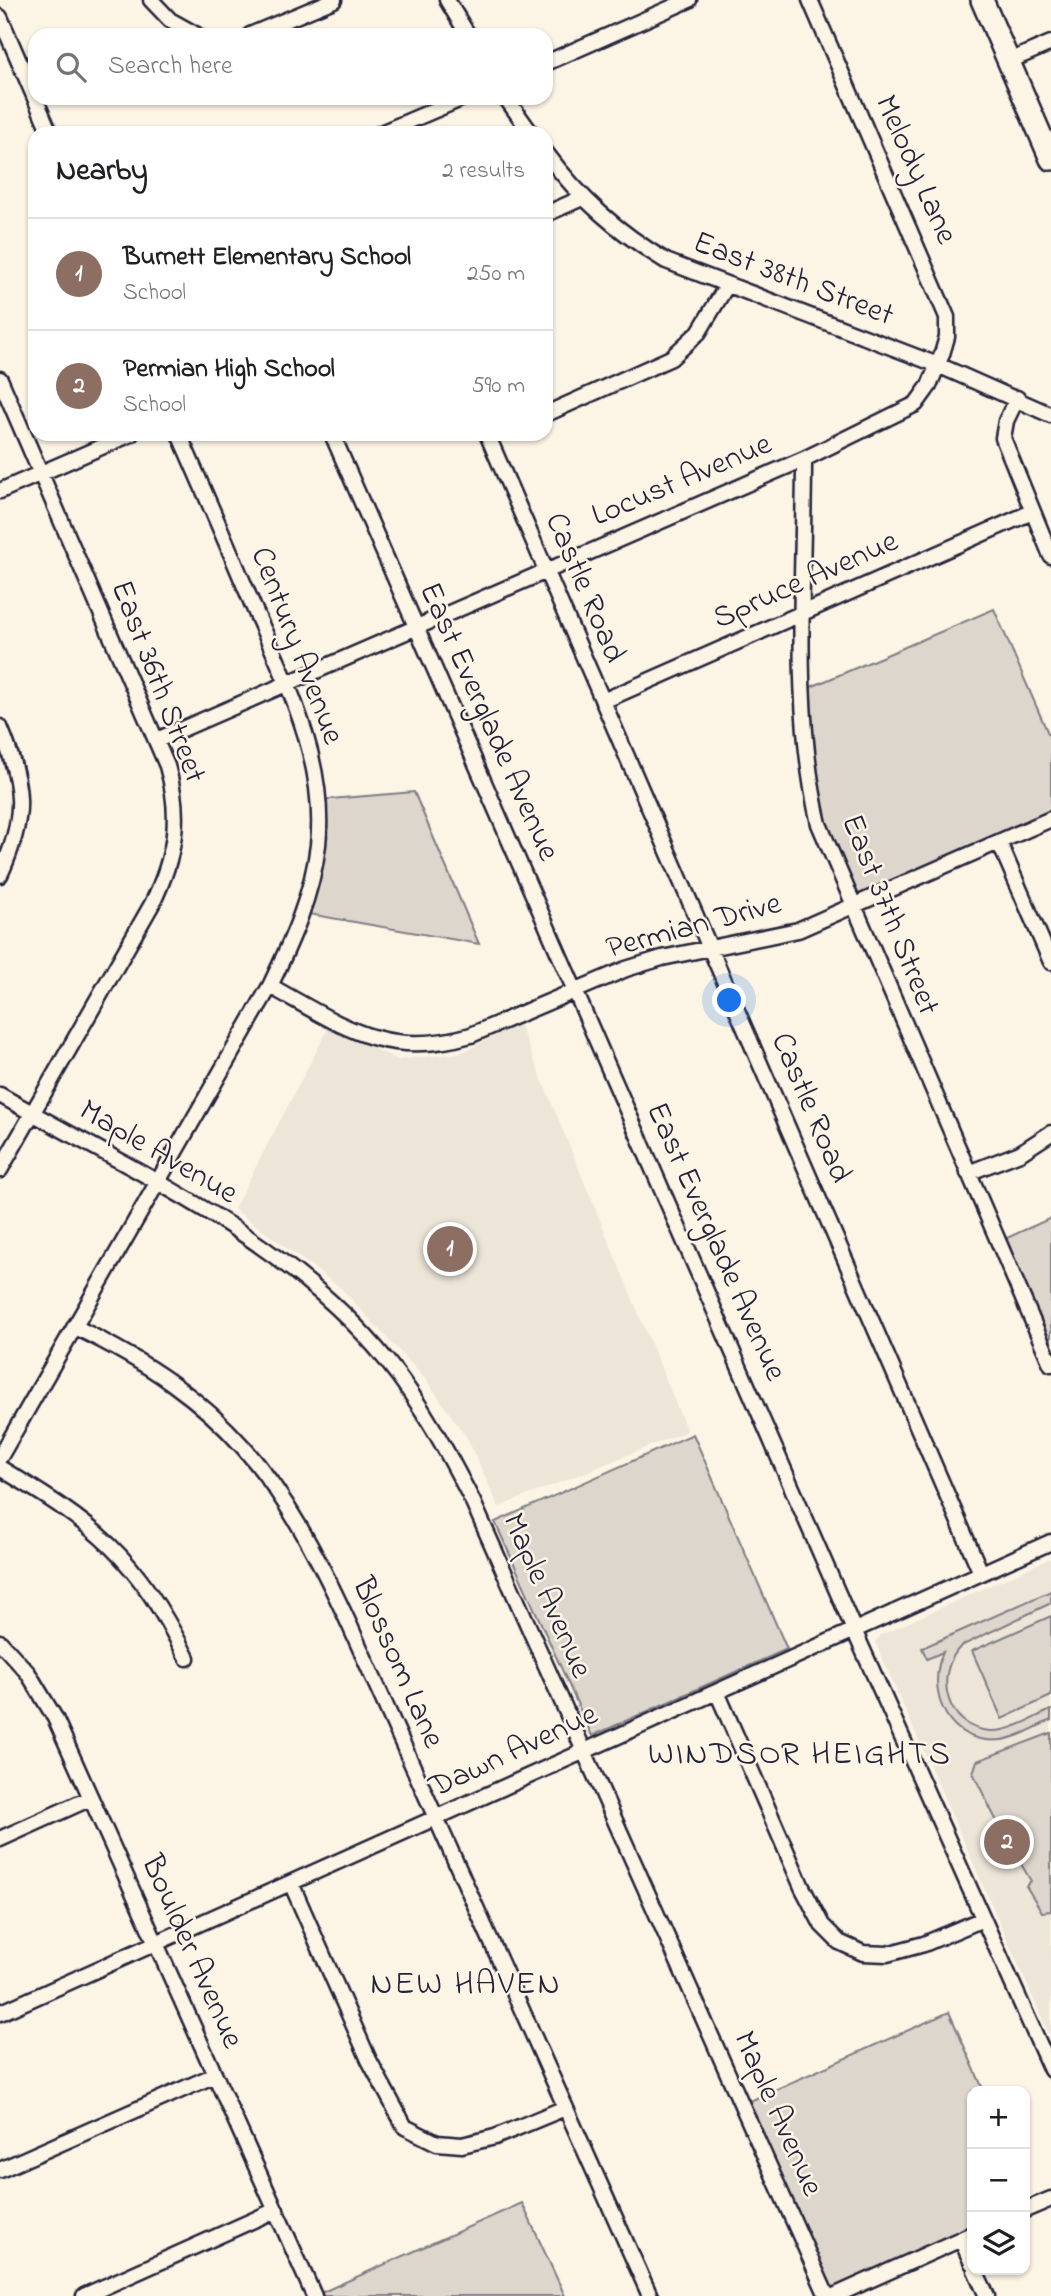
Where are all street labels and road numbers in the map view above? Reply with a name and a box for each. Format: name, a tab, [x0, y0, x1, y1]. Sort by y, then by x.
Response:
street label: Melody Lane	[861, 88, 969, 253]
street label: East 38th Street	[686, 220, 900, 340]
street label: Locust Avenue	[585, 422, 780, 540]
street label: Castle Road	[531, 506, 637, 670]
street label: Spruce Avenue	[706, 519, 907, 643]
street label: Century Avenue	[237, 540, 355, 752]
street label: East 36th Street	[97, 574, 217, 790]
street label: East Everglade Avenue	[405, 575, 571, 869]
street label: East 37th Street	[827, 808, 951, 1023]
street label: Permian Drive	[601, 881, 787, 973]
street label: Castle Road	[757, 1026, 863, 1190]
street label: Maple Avenue	[70, 1089, 247, 1218]
street label: East Everglade Avenue	[632, 1095, 798, 1389]
street label: Maple Avenue	[489, 1506, 604, 1687]
street label: Blossom Lane	[338, 1569, 456, 1757]
street label: Dawn Avenue	[421, 1692, 607, 1812]
street label: Boulder Avenue	[127, 1847, 255, 2057]
street label: Maple Avenue	[720, 2024, 835, 2205]

